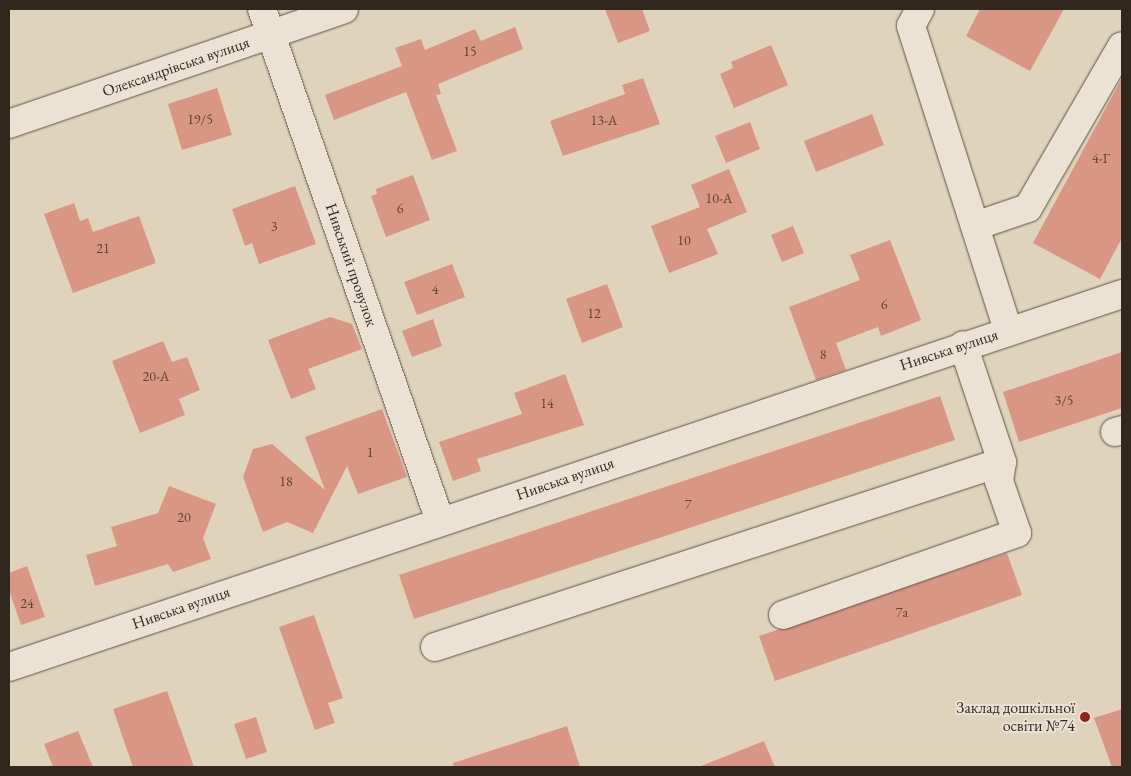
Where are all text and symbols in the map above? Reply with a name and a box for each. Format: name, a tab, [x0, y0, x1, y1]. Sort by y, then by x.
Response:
street label: Олександрівська вулиця	[100, 33, 252, 101]
house number: 15	[463, 43, 477, 59]
house number: 19/5	[187, 111, 213, 127]
house number: 13-А	[591, 112, 617, 128]
house number: 4-Г	[1092, 150, 1110, 166]
house number: 10-А	[706, 190, 732, 206]
house number: 6	[397, 200, 403, 216]
street label: Нивський провулок	[321, 201, 381, 329]
house number: 3	[271, 218, 277, 234]
house number: 10	[677, 232, 691, 248]
house number: 21	[96, 240, 110, 256]
house number: 4	[432, 281, 438, 297]
house number: 6	[881, 296, 887, 312]
house number: 12	[587, 305, 601, 321]
street label: Нивська вулиця	[897, 325, 1001, 375]
house number: 8	[820, 346, 826, 362]
house number: 20-А	[143, 368, 169, 384]
house number: 3/5	[1054, 392, 1074, 408]
house number: 14	[540, 395, 554, 411]
house number: 1	[367, 444, 373, 460]
street label: Нивська вулиця	[513, 453, 617, 505]
house number: 18	[279, 473, 293, 489]
house number: 7	[685, 496, 691, 512]
house number: 20	[177, 509, 191, 525]
street label: Нивська вулиця	[129, 582, 233, 634]
house number: 24	[20, 595, 34, 611]
house number: 7а	[896, 604, 908, 620]
place label: Заклад дошкільної освіти №74	[956, 698, 1075, 736]
marker: Заклад дошкільної освіти №74	[1079, 711, 1091, 723]

